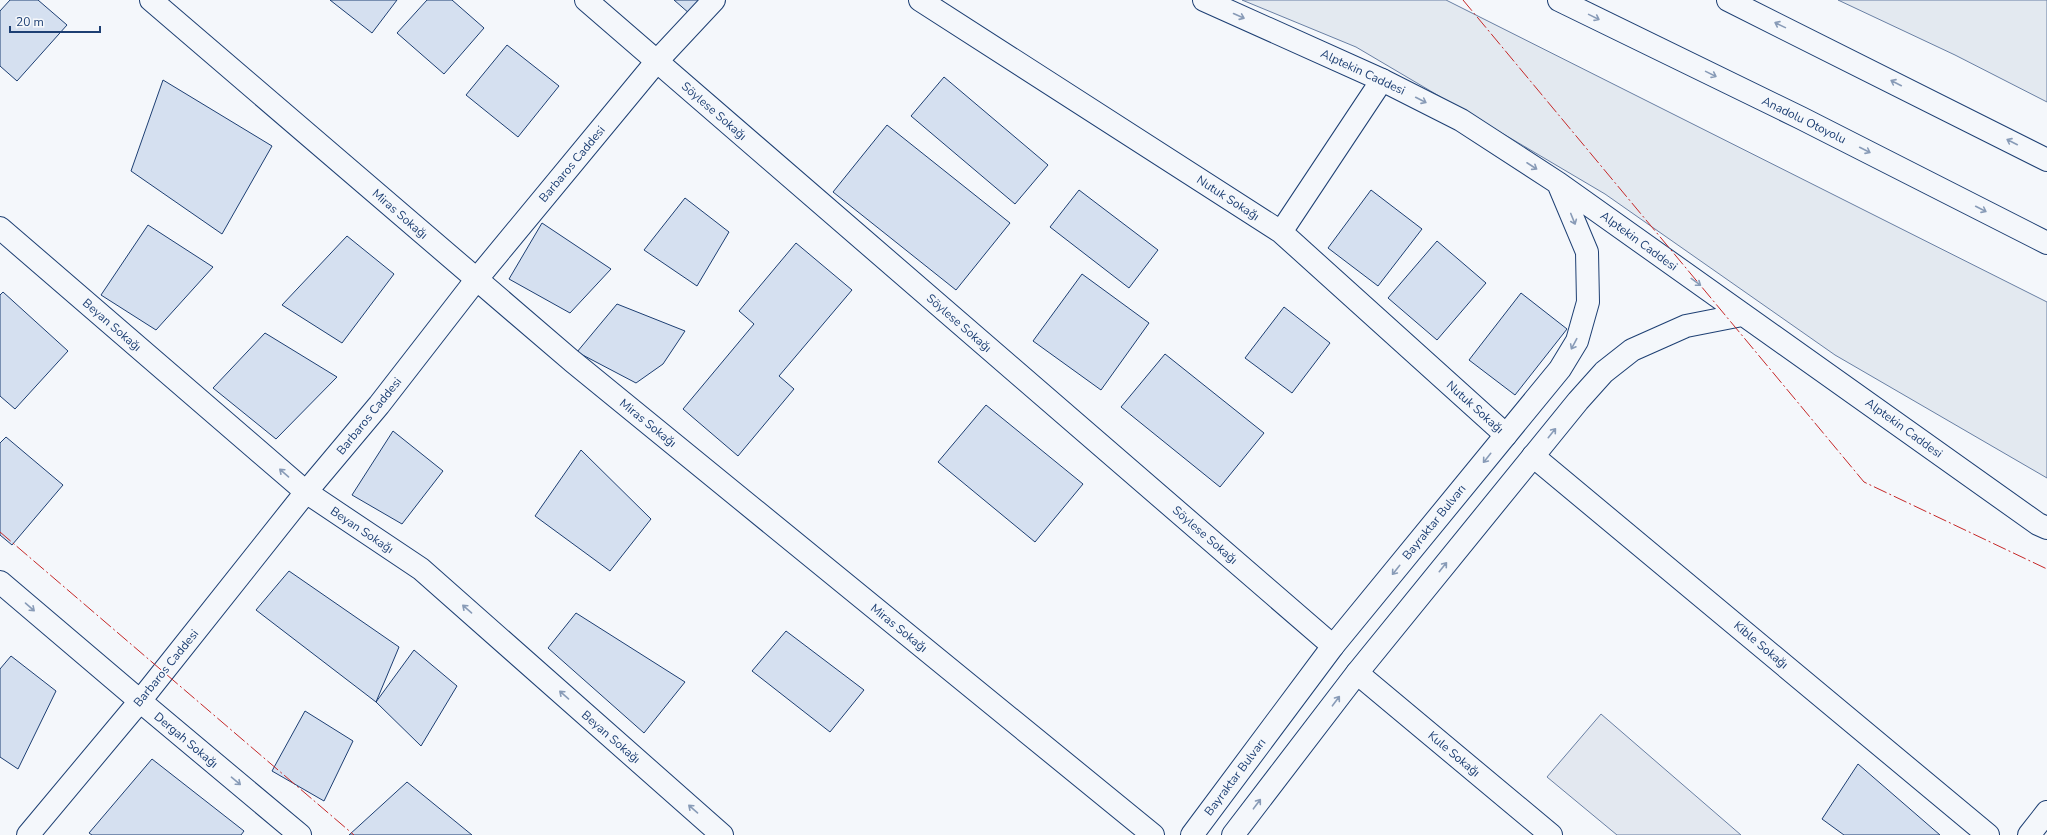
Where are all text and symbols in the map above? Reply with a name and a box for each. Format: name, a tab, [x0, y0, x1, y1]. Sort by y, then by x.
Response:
scale bar	[10, 8, 100, 34]
one-way arrow	[1233, 13, 1245, 20]
text: 20 m	[16, 14, 44, 30]
one-way arrow	[1588, 14, 1600, 21]
one-way arrow	[1774, 21, 1786, 29]
street label: Alptekin Caddesi	[1318, 45, 1408, 99]
one-way arrow	[1705, 71, 1717, 78]
street label: Söylese Sokağı	[678, 78, 750, 144]
one-way arrow	[1891, 79, 1903, 86]
street label: Anadolu Otoyolu	[1759, 93, 1849, 147]
one-way arrow	[1415, 96, 1427, 104]
street label: Barbaros Caddesi	[535, 122, 609, 206]
one-way arrow	[2006, 138, 2018, 145]
one-way arrow	[1859, 147, 1871, 154]
one-way arrow	[1527, 162, 1538, 170]
street label: Nutuk Sokağı	[1194, 172, 1262, 224]
street label: Miras Sokağı	[369, 185, 431, 243]
one-way arrow	[1975, 206, 1987, 213]
street label: Alptekin Caddesi	[1597, 208, 1681, 274]
one-way arrow	[1570, 213, 1578, 225]
one-way arrow	[1690, 278, 1701, 286]
street label: Söylese Sokağı	[923, 290, 995, 356]
street label: Beyan Sokağı	[79, 295, 145, 355]
one-way arrow	[1570, 338, 1578, 350]
street label: Barbaros Caddesi	[333, 374, 405, 458]
street label: Nutuk Sokağı	[1443, 377, 1507, 437]
street label: Miras Sokağı	[616, 395, 680, 451]
street label: Alptekin Caddesi	[1862, 395, 1946, 461]
one-way arrow	[1547, 428, 1556, 438]
one-way arrow	[1483, 453, 1492, 464]
one-way arrow	[279, 469, 290, 478]
street label: Bayraktar Bulvarı	[1399, 481, 1469, 563]
street label: Söylese Sokağı	[1169, 502, 1241, 568]
street label: Beyan Sokağı	[327, 503, 397, 557]
one-way arrow	[1439, 561, 1448, 572]
one-way arrow	[1391, 564, 1400, 575]
street label: Miras Sokağı	[867, 600, 931, 656]
one-way arrow	[24, 602, 34, 611]
one-way arrow	[462, 605, 472, 614]
street label: Kible Sokağı	[1730, 618, 1792, 672]
street label: Barbaros Caddesi	[130, 626, 202, 710]
one-way arrow	[559, 691, 569, 700]
one-way arrow	[1331, 695, 1340, 706]
street label: Beyan Sokağı	[578, 707, 644, 767]
street label: Dergah Sokağı	[151, 708, 221, 772]
street label: Kule Sokağı	[1425, 728, 1483, 780]
street label: Bayraktar Bulvarı	[1201, 735, 1269, 819]
one-way arrow	[230, 777, 241, 786]
one-way arrow	[1252, 799, 1261, 810]
one-way arrow	[688, 805, 698, 814]

